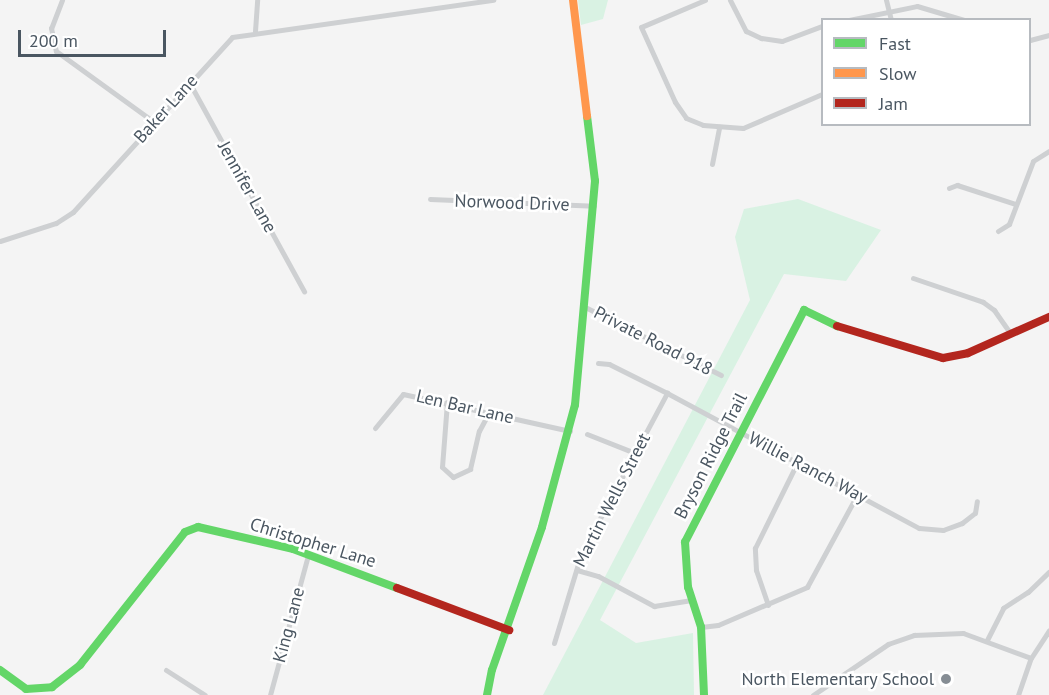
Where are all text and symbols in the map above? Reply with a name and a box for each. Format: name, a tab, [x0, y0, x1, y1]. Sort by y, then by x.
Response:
scale bar	[21, 18, 170, 56]
legend	[821, 18, 1031, 126]
text: 200 m	[29, 29, 78, 52]
text: Fast	[879, 32, 911, 55]
text: Slow	[879, 62, 917, 85]
street label: Baker Lane	[130, 70, 202, 148]
text: Jam	[879, 92, 908, 115]
street label: Jennifer Lane	[213, 137, 281, 237]
street label: Norwood Drive	[454, 190, 570, 216]
street label: Private Road 918	[590, 302, 716, 380]
street label: Len Bar Lane	[414, 385, 516, 429]
street label: Bryson Ridge Trail	[670, 389, 752, 523]
street label: Willie Ranch Way	[744, 427, 872, 509]
street label: Martin Wells Street	[569, 429, 655, 571]
street label: Christopher Lane	[247, 514, 379, 572]
street label: King Lane	[269, 585, 309, 665]
place label: North Elementary School	[741, 668, 934, 690]
marker: North Elementary School	[939, 672, 953, 686]

